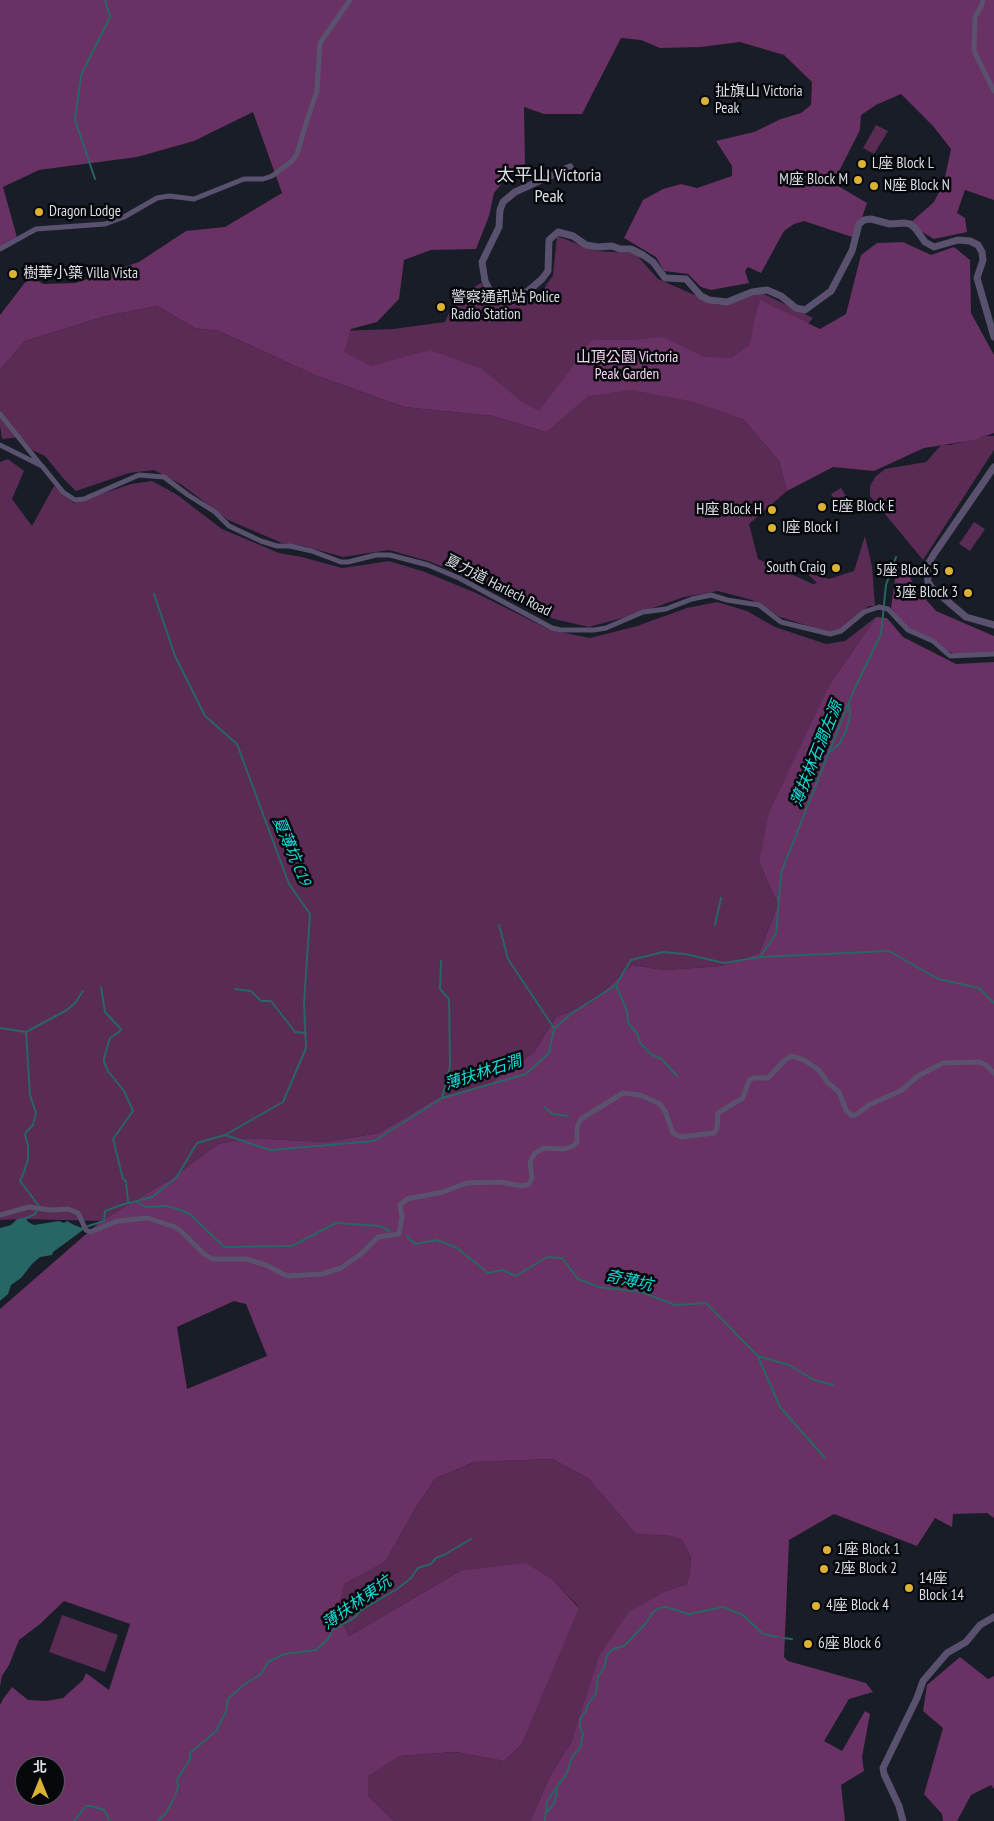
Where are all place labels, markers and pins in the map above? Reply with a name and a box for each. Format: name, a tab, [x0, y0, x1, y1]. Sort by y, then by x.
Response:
place label: 扯旗山 Victoria Peak	[715, 83, 803, 118]
marker: 扯旗山 Victoria Peak	[699, 95, 711, 107]
place label: L座 Block L	[872, 155, 934, 173]
marker: L座 Block L	[856, 158, 868, 170]
place label: M座 Block M	[779, 171, 848, 189]
marker: M座 Block M	[852, 174, 864, 186]
place label: N座 Block N	[884, 177, 950, 195]
marker: N座 Block N	[868, 180, 880, 192]
place label: Dragon Lodge	[49, 203, 121, 221]
marker: Dragon Lodge	[33, 206, 45, 218]
place label: 樹華小築 Villa Vista	[23, 265, 138, 283]
marker: 樹華小築 Villa Vista	[7, 268, 19, 280]
place label: 警察通訊站 Police Radio Station	[451, 289, 560, 324]
marker: 警察通訊站 Police Radio Station	[435, 301, 447, 313]
place label: E座 Block E	[832, 498, 894, 516]
place label: H座 Block H	[696, 501, 762, 519]
marker: E座 Block E	[816, 501, 828, 513]
marker: H座 Block H	[766, 504, 778, 516]
place label: I座 Block I	[782, 519, 839, 537]
marker: I座 Block I	[766, 522, 778, 534]
place label: South Craig	[766, 559, 826, 577]
marker: South Craig	[830, 562, 842, 574]
place label: 5座 Block 5	[876, 562, 939, 580]
marker: 5座 Block 5	[943, 565, 955, 577]
place label: 3座 Block 3	[895, 584, 958, 602]
marker: 3座 Block 3	[962, 587, 974, 599]
place label: 1座 Block 1	[837, 1541, 900, 1559]
marker: 1座 Block 1	[821, 1544, 833, 1556]
place label: 2座 Block 2	[834, 1560, 897, 1578]
marker: 2座 Block 2	[818, 1563, 830, 1575]
place label: 14座 Block 14	[919, 1570, 964, 1605]
marker: 14座 Block 14	[903, 1582, 915, 1594]
place label: 4座 Block 4	[826, 1597, 889, 1615]
marker: 4座 Block 4	[810, 1600, 822, 1612]
place label: 6座 Block 6	[818, 1635, 881, 1653]
marker: 6座 Block 6	[802, 1638, 814, 1650]

